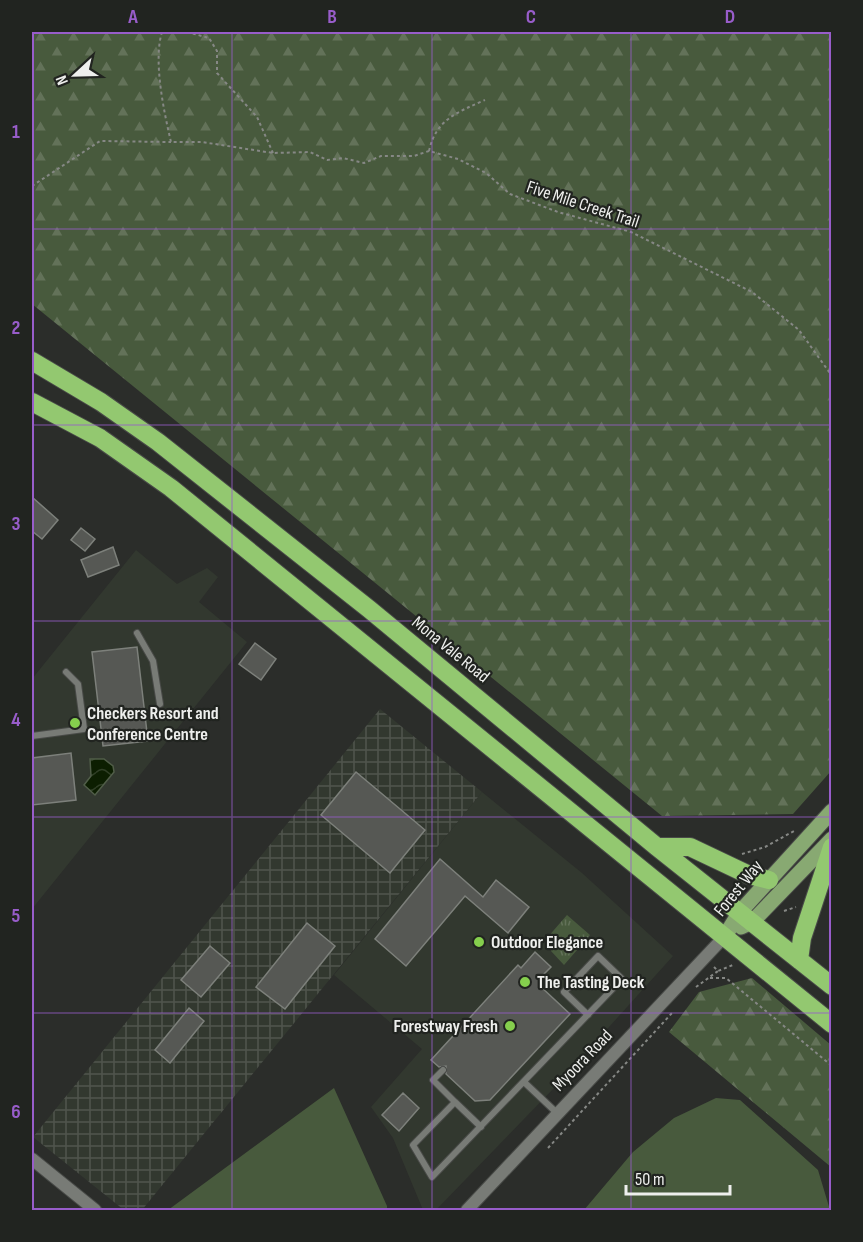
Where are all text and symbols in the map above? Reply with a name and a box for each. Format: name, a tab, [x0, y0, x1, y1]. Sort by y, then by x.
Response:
text: A	[127, 5, 138, 29]
text: B	[327, 5, 337, 29]
text: C	[526, 5, 536, 29]
text: D	[725, 5, 735, 29]
north arrow	[45, 45, 105, 105]
text: N	[52, 73, 73, 88]
text: 1	[12, 120, 20, 144]
street label: Five Mile Creek Trail	[524, 176, 642, 233]
text: 2	[12, 316, 20, 340]
text: 3	[12, 512, 21, 536]
street label: Mona Vale Road	[408, 612, 494, 687]
place label: Checkers Resort and Conference Centre	[87, 703, 219, 745]
text: 4	[11, 708, 21, 732]
marker: Checkers Resort and Conference Centre	[68, 716, 82, 730]
street label: Forest Way	[709, 856, 767, 921]
text: 5	[12, 904, 21, 928]
place label: Outdoor Elegance	[491, 932, 603, 953]
marker: Outdoor Elegance	[472, 935, 486, 949]
place label: The Tasting Deck	[537, 972, 645, 993]
marker: The Tasting Deck	[518, 975, 532, 989]
place label: Forestway Fresh	[394, 1016, 498, 1037]
marker: Forestway Fresh	[503, 1019, 517, 1033]
street label: Myoora Road	[548, 1025, 617, 1095]
text: 6	[11, 1100, 21, 1124]
scale bar	[626, 1158, 730, 1196]
text: 50 m	[635, 1169, 665, 1190]

